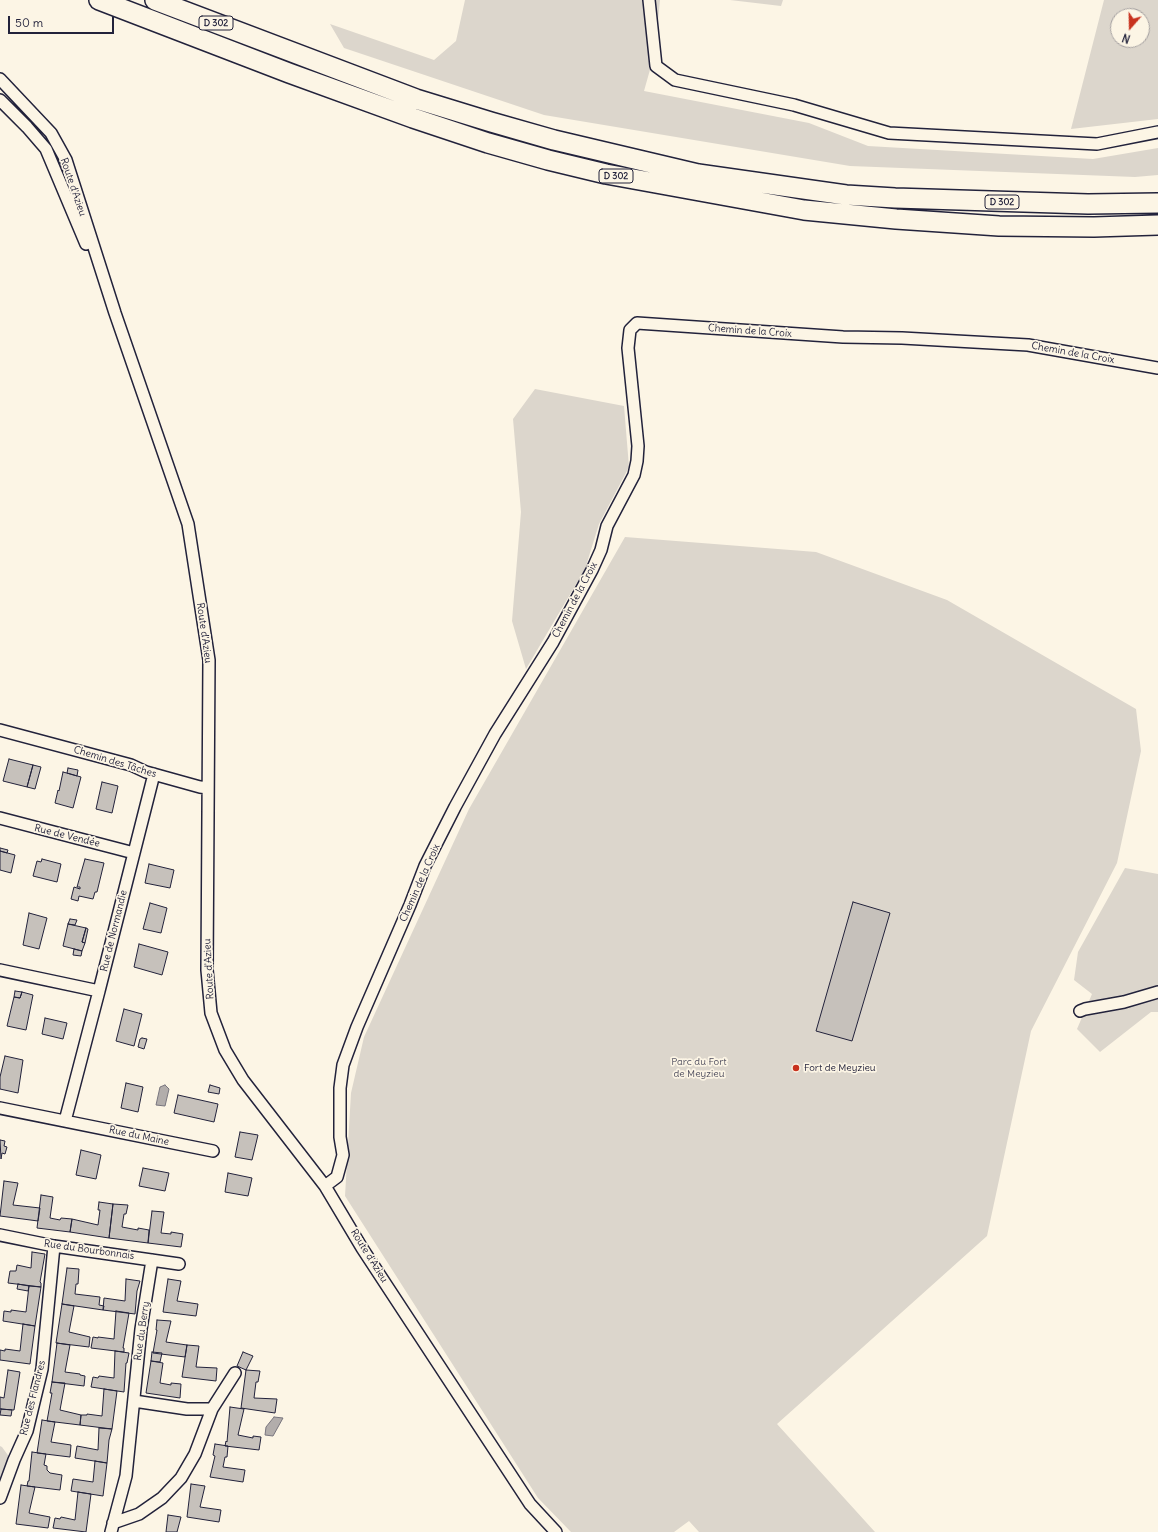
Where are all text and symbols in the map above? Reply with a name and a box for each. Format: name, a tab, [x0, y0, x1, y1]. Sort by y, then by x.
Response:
scale bar	[10, 8, 116, 34]
north arrow	[1110, 8, 1150, 48]
text: 50 m	[15, 15, 43, 30]
road number: D 302	[199, 16, 233, 30]
text: N	[1120, 30, 1132, 46]
street label: Route d'Azieu	[57, 156, 89, 218]
road number: D 302	[599, 169, 633, 183]
road number: D 302	[985, 195, 1019, 209]
street label: Chemin de la Croix	[708, 322, 792, 340]
street label: Chemin de la Croix	[1031, 340, 1115, 366]
street label: Chemin de la Croix	[550, 560, 600, 640]
street label: Route d'Azieu	[194, 602, 214, 664]
street label: Chemin des Tâches	[72, 744, 158, 780]
street label: Rue de Vendée	[33, 822, 101, 850]
street label: Chemin de la Croix	[397, 842, 443, 924]
street label: Rue de Normandie	[98, 889, 130, 973]
street label: Route d'Azieu	[201, 938, 217, 1000]
park label: Parc du Fort de Meyzieu	[671, 1056, 727, 1080]
place label: Fort de Meyzieu	[804, 1062, 876, 1074]
marker: Fort de Meyzieu	[791, 1063, 801, 1073]
street label: Rue du Maine	[108, 1124, 170, 1148]
street label: Route d'Azieu	[348, 1227, 390, 1285]
street label: Rue du Bourbonnais	[43, 1238, 135, 1262]
street label: Rue du Berry	[132, 1301, 152, 1361]
street label: Rue des Flandres	[18, 1359, 48, 1437]

